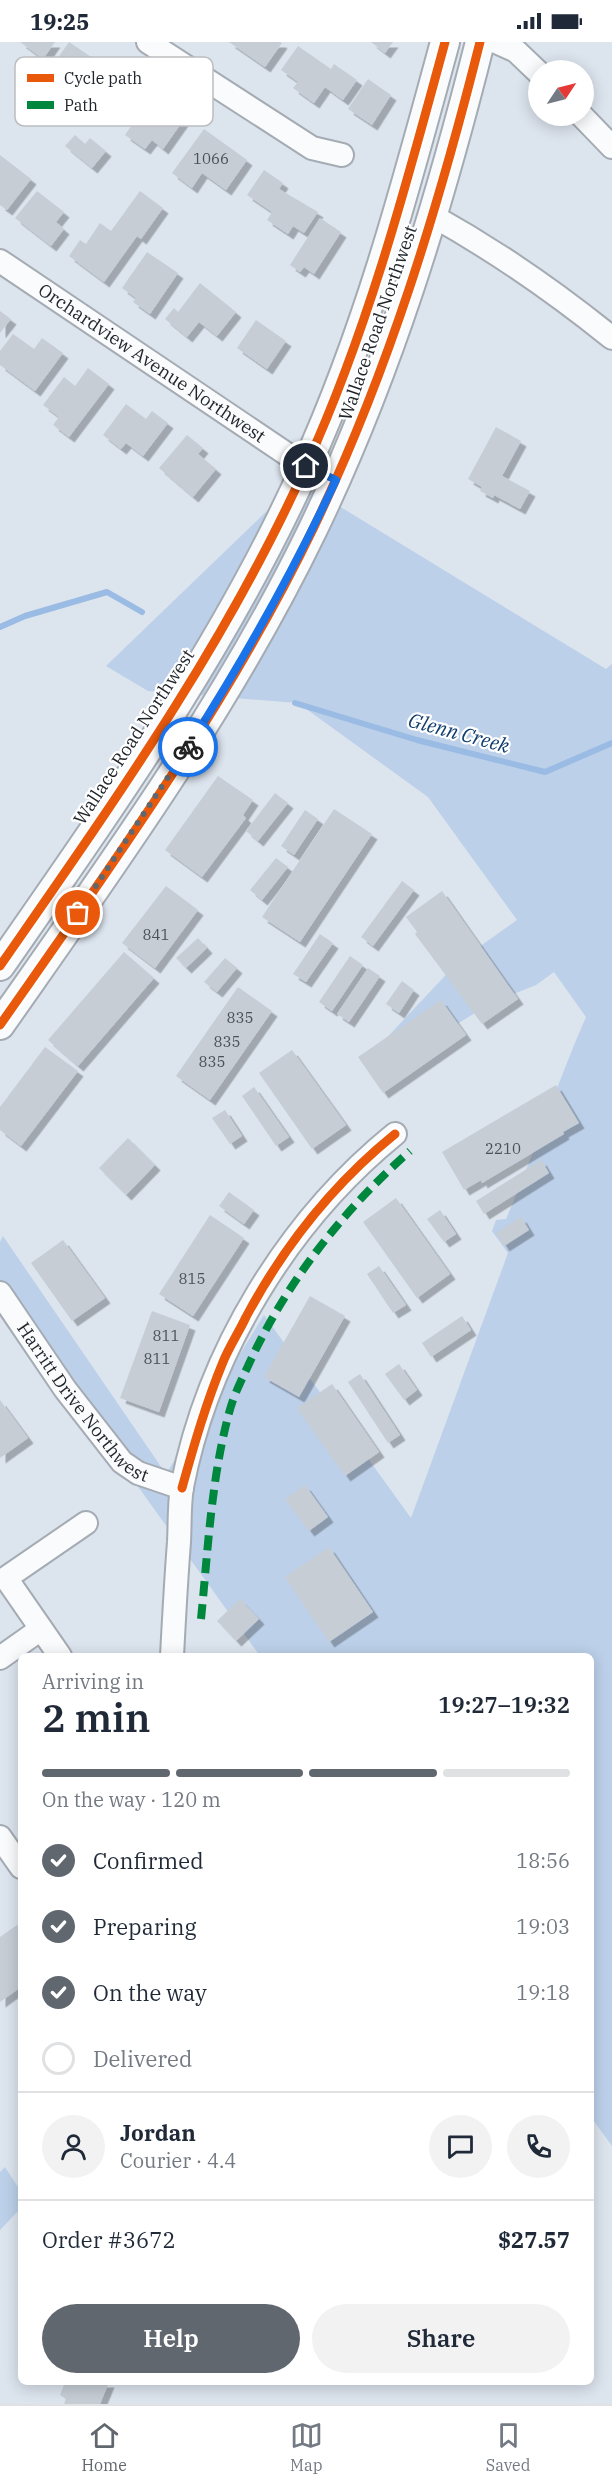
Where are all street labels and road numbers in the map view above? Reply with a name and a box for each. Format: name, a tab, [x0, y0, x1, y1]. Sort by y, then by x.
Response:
street label: Wallace Road Northwest	[333, 222, 422, 423]
street label: Orchardview Avenue Northwest	[34, 278, 270, 447]
street label: Wallace Road Northwest	[68, 645, 199, 829]
street label: Harritt Drive Northwest	[12, 1318, 151, 1487]

